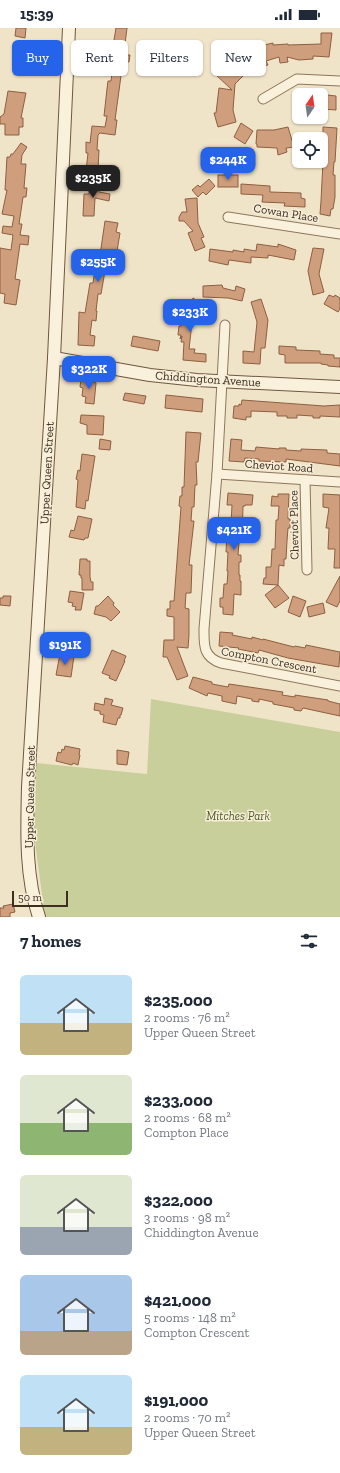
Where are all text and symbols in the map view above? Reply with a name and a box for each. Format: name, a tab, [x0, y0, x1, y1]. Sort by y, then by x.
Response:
text: 15:39	[20, 5, 54, 23]
chip: Buy	[12, 40, 63, 76]
chip: Rent	[71, 40, 128, 76]
chip: Filters	[136, 40, 203, 76]
chip: New	[211, 40, 266, 76]
north arrow	[292, 88, 328, 124]
map controls	[292, 88, 328, 168]
button: locate	[292, 132, 328, 168]
pin: $244K	[200, 147, 256, 181]
text: $244K	[210, 152, 246, 167]
pin: $235K	[65, 165, 121, 199]
text: $235K	[75, 170, 111, 185]
street label: Cowan Place	[253, 201, 320, 225]
pin: $255K	[70, 249, 126, 283]
text: $255K	[80, 254, 116, 269]
pin: $233K	[162, 299, 218, 333]
text: $233K	[172, 304, 208, 319]
pin: $322K	[61, 356, 117, 390]
text: $322K	[71, 361, 107, 376]
street label: Chiddington Avenue	[155, 368, 262, 390]
street label: Upper Queen Street	[37, 421, 57, 525]
street label: Cheviot Road	[244, 457, 314, 475]
street label: Cheviot Place	[286, 490, 302, 560]
pin: $421K	[206, 517, 262, 551]
text: $421K	[217, 522, 251, 537]
pin: $191K	[37, 632, 93, 666]
text: $191K	[49, 637, 81, 652]
street label: Compton Crescent	[220, 644, 319, 676]
street label: Upper Queen Street	[22, 745, 38, 849]
park label: Mitches Park	[206, 809, 270, 823]
scale bar	[12, 889, 68, 908]
text: 50 m	[18, 891, 42, 904]
icon: filters	[298, 930, 320, 952]
text: 7 homes	[20, 931, 81, 951]
text: $235,000	[144, 990, 213, 1010]
icon: home	[52, 991, 100, 1039]
text: 2 rooms · 76 m²	[144, 1010, 230, 1025]
text: Upper Queen Street	[144, 1025, 255, 1040]
text: $233,000	[144, 1090, 213, 1110]
icon: home	[52, 1091, 100, 1139]
text: 2 rooms · 68 m²	[144, 1110, 231, 1125]
text: Compton Place	[144, 1125, 229, 1140]
text: $322,000	[144, 1190, 213, 1210]
icon: home	[52, 1191, 100, 1239]
text: 3 rooms · 98 m²	[144, 1210, 230, 1225]
text: Chiddington Avenue	[144, 1225, 259, 1240]
text: $421,000	[144, 1290, 211, 1310]
icon: home	[52, 1291, 100, 1339]
text: 5 rooms · 148 m²	[144, 1310, 236, 1325]
text: Compton Crescent	[144, 1325, 249, 1340]
text: $191,000	[144, 1390, 208, 1410]
icon: home	[52, 1391, 100, 1439]
text: 2 rooms · 70 m²	[144, 1410, 230, 1425]
text: Upper Queen Street	[144, 1425, 255, 1440]

